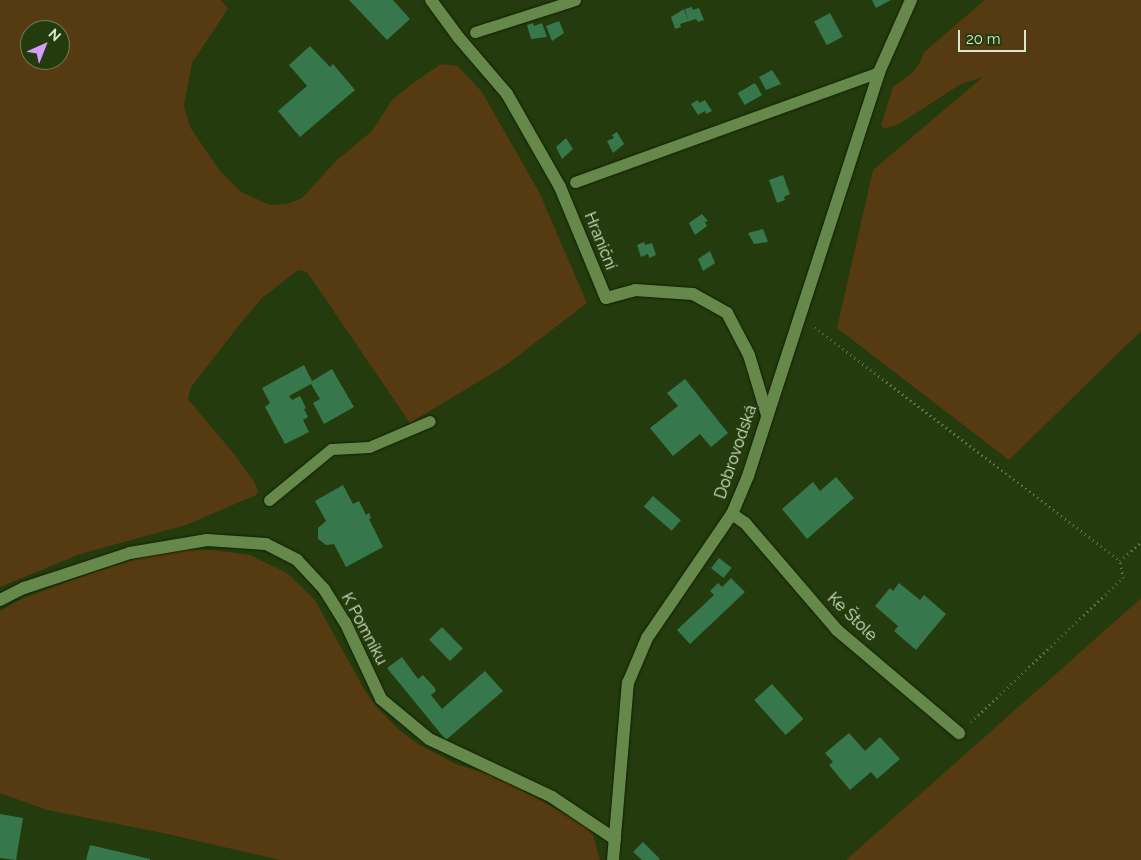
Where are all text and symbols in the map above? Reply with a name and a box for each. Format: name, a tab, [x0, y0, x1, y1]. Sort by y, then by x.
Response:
north arrow	[20, 20, 70, 70]
scale bar	[961, 20, 1028, 52]
text: N	[45, 25, 64, 44]
text: 20 m	[966, 30, 1001, 48]
street label: Hraniční	[580, 209, 620, 273]
street label: Dobrovodská	[711, 403, 761, 501]
street label: Ke Štole	[823, 589, 881, 645]
street label: K Pomníku	[337, 590, 391, 668]

